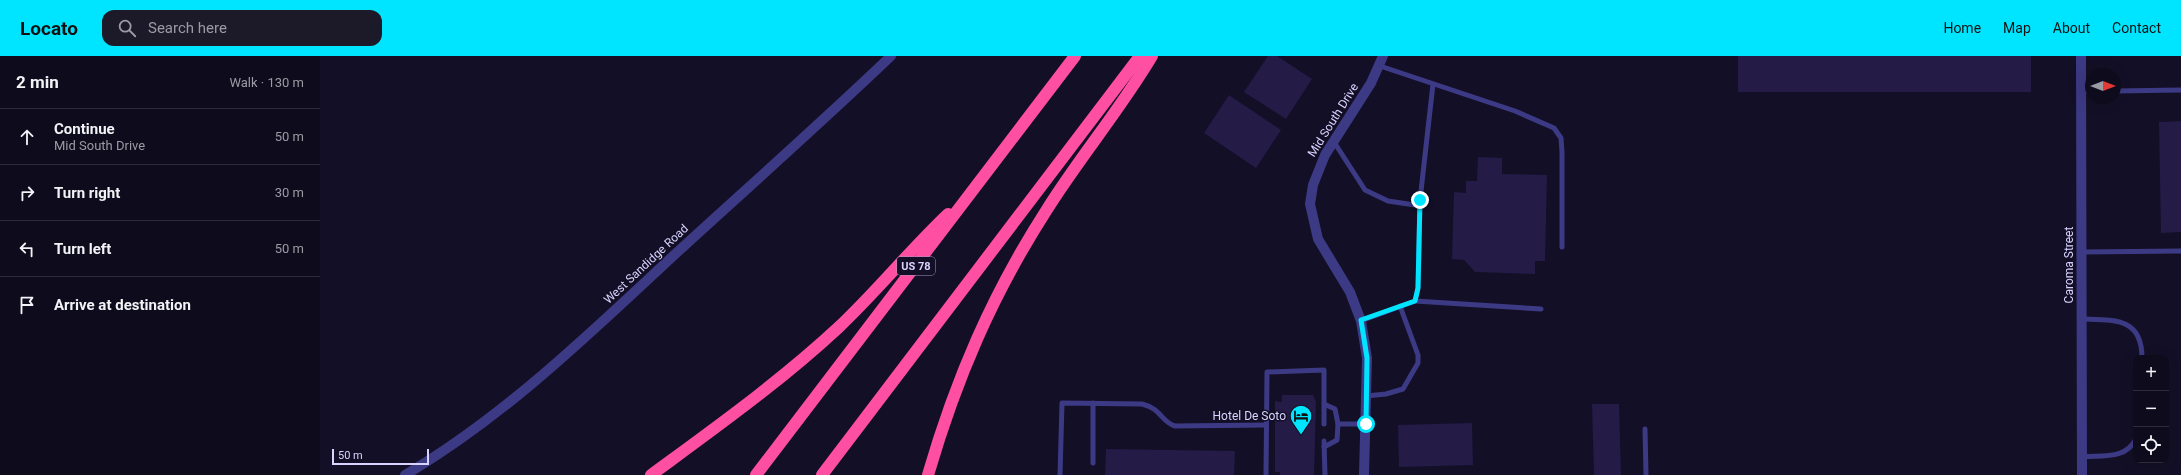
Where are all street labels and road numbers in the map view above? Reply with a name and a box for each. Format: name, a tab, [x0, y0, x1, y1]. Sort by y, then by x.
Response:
street label: Mid South Drive	[1305, 81, 1361, 159]
street label: West Sandidge Road	[601, 221, 691, 307]
street label: Caroma Street	[2062, 227, 2076, 303]
road number: US 78	[897, 257, 935, 275]

